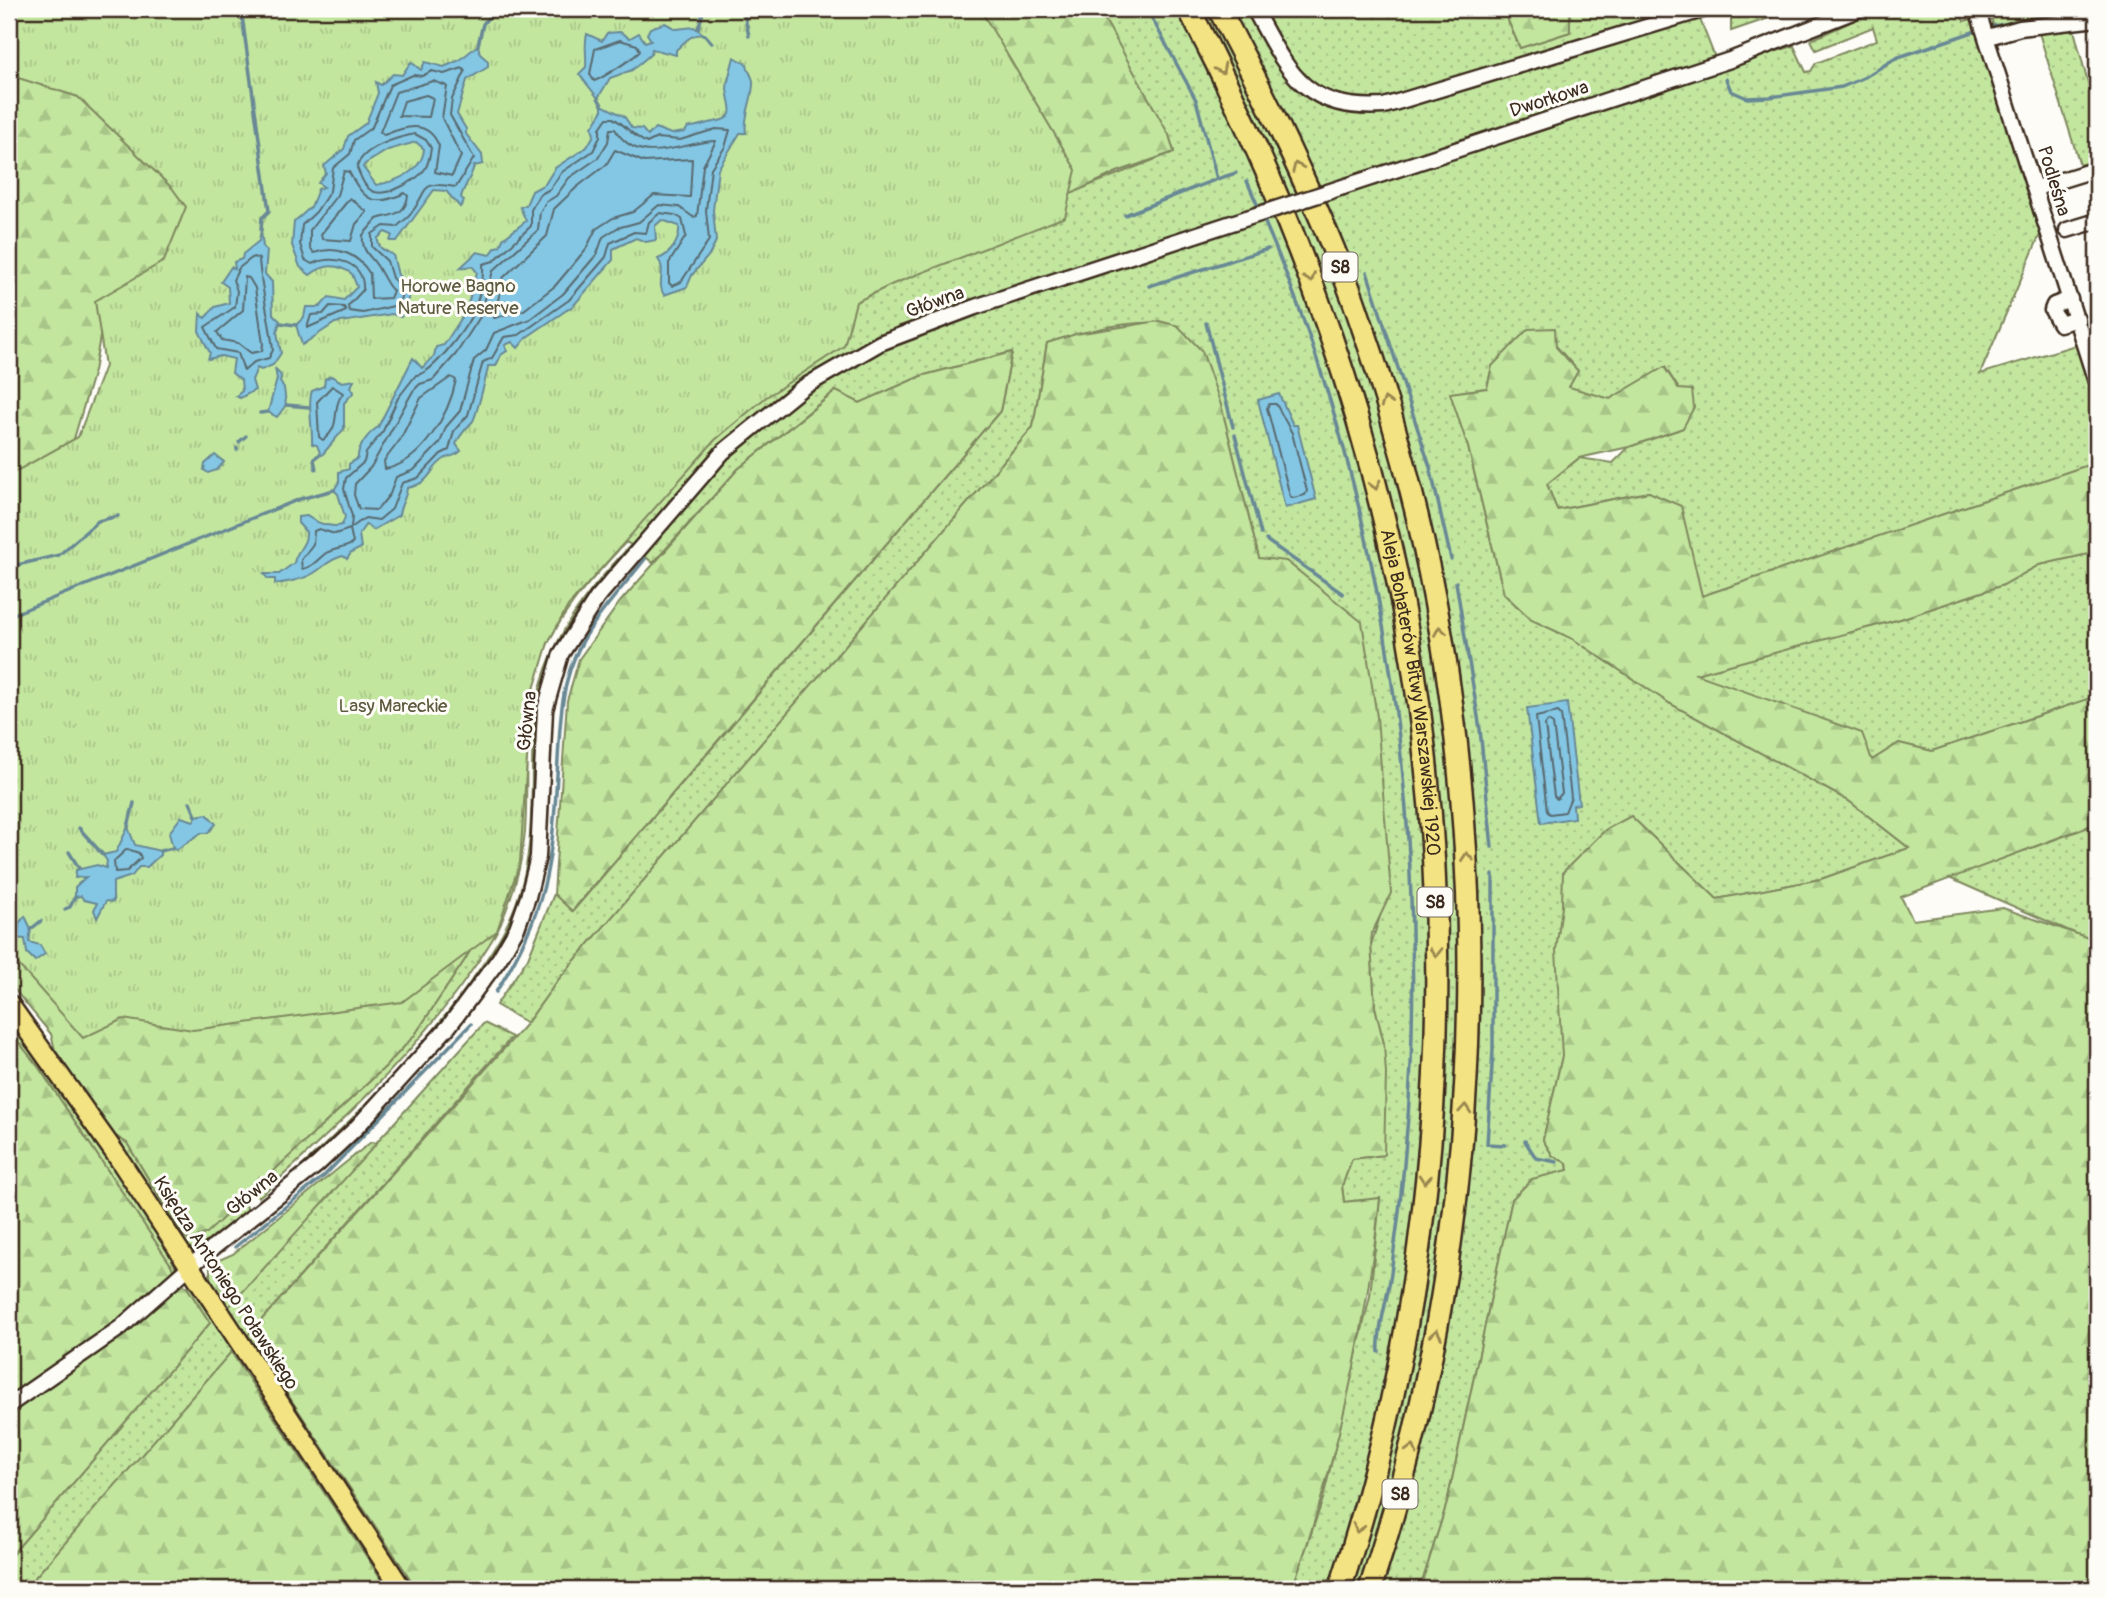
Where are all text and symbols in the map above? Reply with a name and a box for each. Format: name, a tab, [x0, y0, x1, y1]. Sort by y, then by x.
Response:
one-way arrow	[1212, 62, 1226, 74]
street label: Dworkowa	[1507, 75, 1592, 123]
street label: Podleśna	[2032, 143, 2076, 219]
one-way arrow	[1291, 162, 1305, 174]
road number: S8	[1322, 253, 1358, 282]
one-way arrow	[1302, 272, 1316, 284]
park label: Horowe Bagno Nature Reserve	[397, 274, 519, 320]
street label: Główna	[903, 280, 967, 324]
one-way arrow	[1379, 397, 1394, 409]
one-way arrow	[1367, 478, 1381, 490]
street label: Aleja Bohaterów Bitwy Warszawskiej 1920	[1375, 526, 1445, 857]
one-way arrow	[1433, 625, 1448, 637]
street label: Główna	[512, 690, 542, 752]
park label: Lasy Mareckie	[339, 694, 448, 718]
one-way arrow	[1460, 851, 1475, 862]
road number: S8	[1418, 888, 1452, 917]
one-way arrow	[1428, 947, 1443, 958]
one-way arrow	[1457, 1103, 1472, 1114]
street label: Główna	[221, 1165, 283, 1221]
street label: Księdza Antoniego Poławskiego	[148, 1172, 304, 1394]
one-way arrow	[1418, 1173, 1433, 1185]
one-way arrow	[1428, 1328, 1443, 1340]
one-way arrow	[1404, 1443, 1418, 1455]
road number: S8	[1382, 1479, 1418, 1508]
one-way arrow	[1352, 1522, 1367, 1534]

